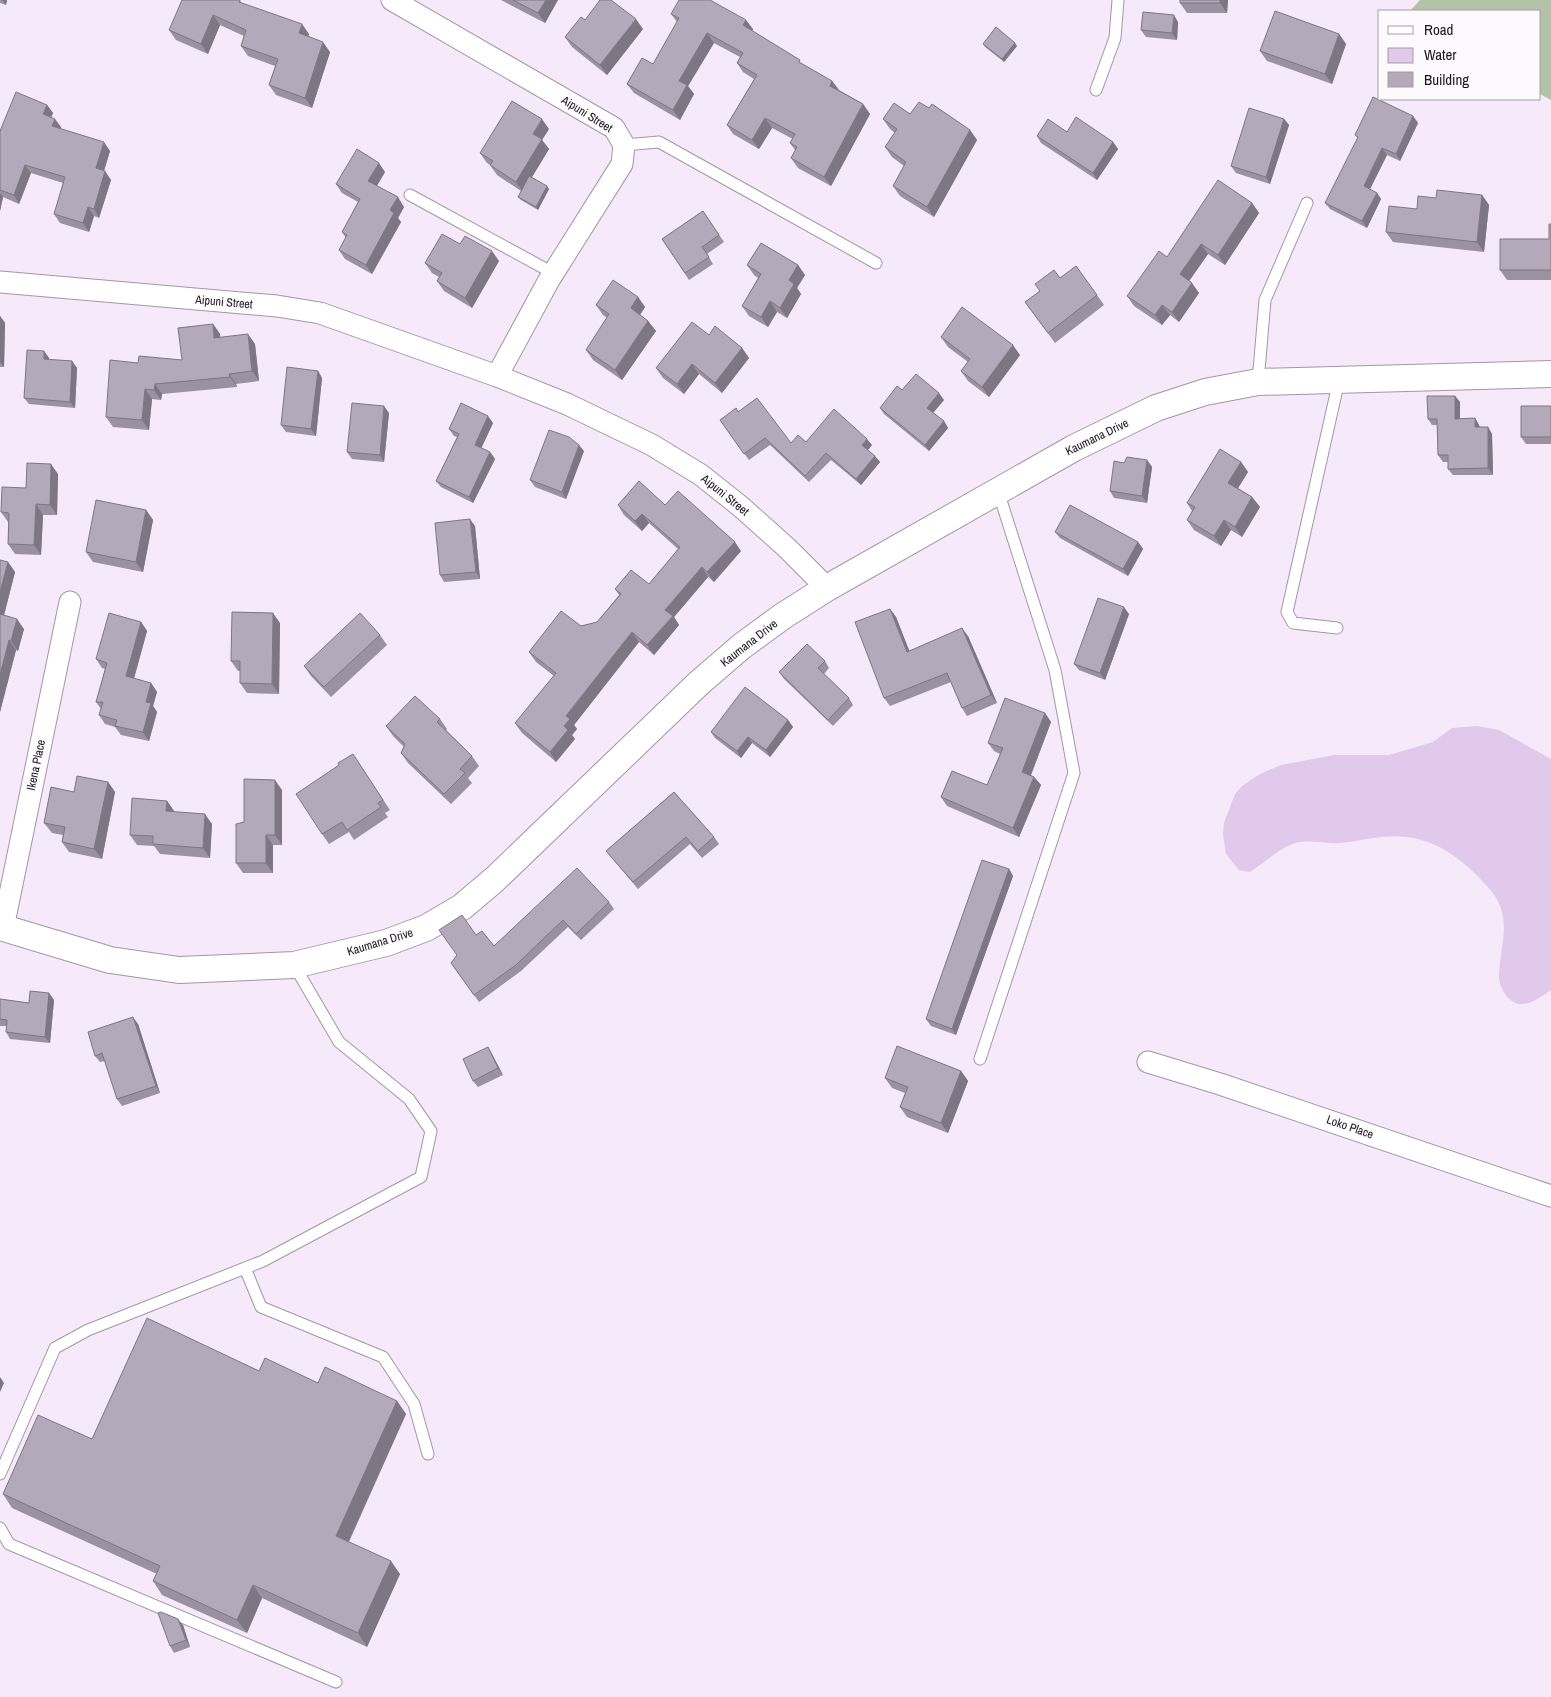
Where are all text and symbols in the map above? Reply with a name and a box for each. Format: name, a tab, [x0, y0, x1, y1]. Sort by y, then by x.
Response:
legend	[1378, 10, 1541, 100]
text: Road	[1424, 19, 1453, 40]
text: Water	[1424, 44, 1456, 65]
text: Building	[1424, 69, 1469, 90]
street label: Aipuni Street	[558, 91, 616, 136]
street label: Aipuni Street	[194, 291, 254, 312]
street label: Kaumana Drive	[1063, 415, 1131, 459]
street label: Aipuni Street	[697, 470, 753, 519]
street label: Kaumana Drive	[717, 616, 781, 670]
street label: Ikena Place	[23, 738, 49, 792]
street label: Kaumana Drive	[345, 924, 415, 960]
street label: Loko Place	[1324, 1112, 1376, 1142]

